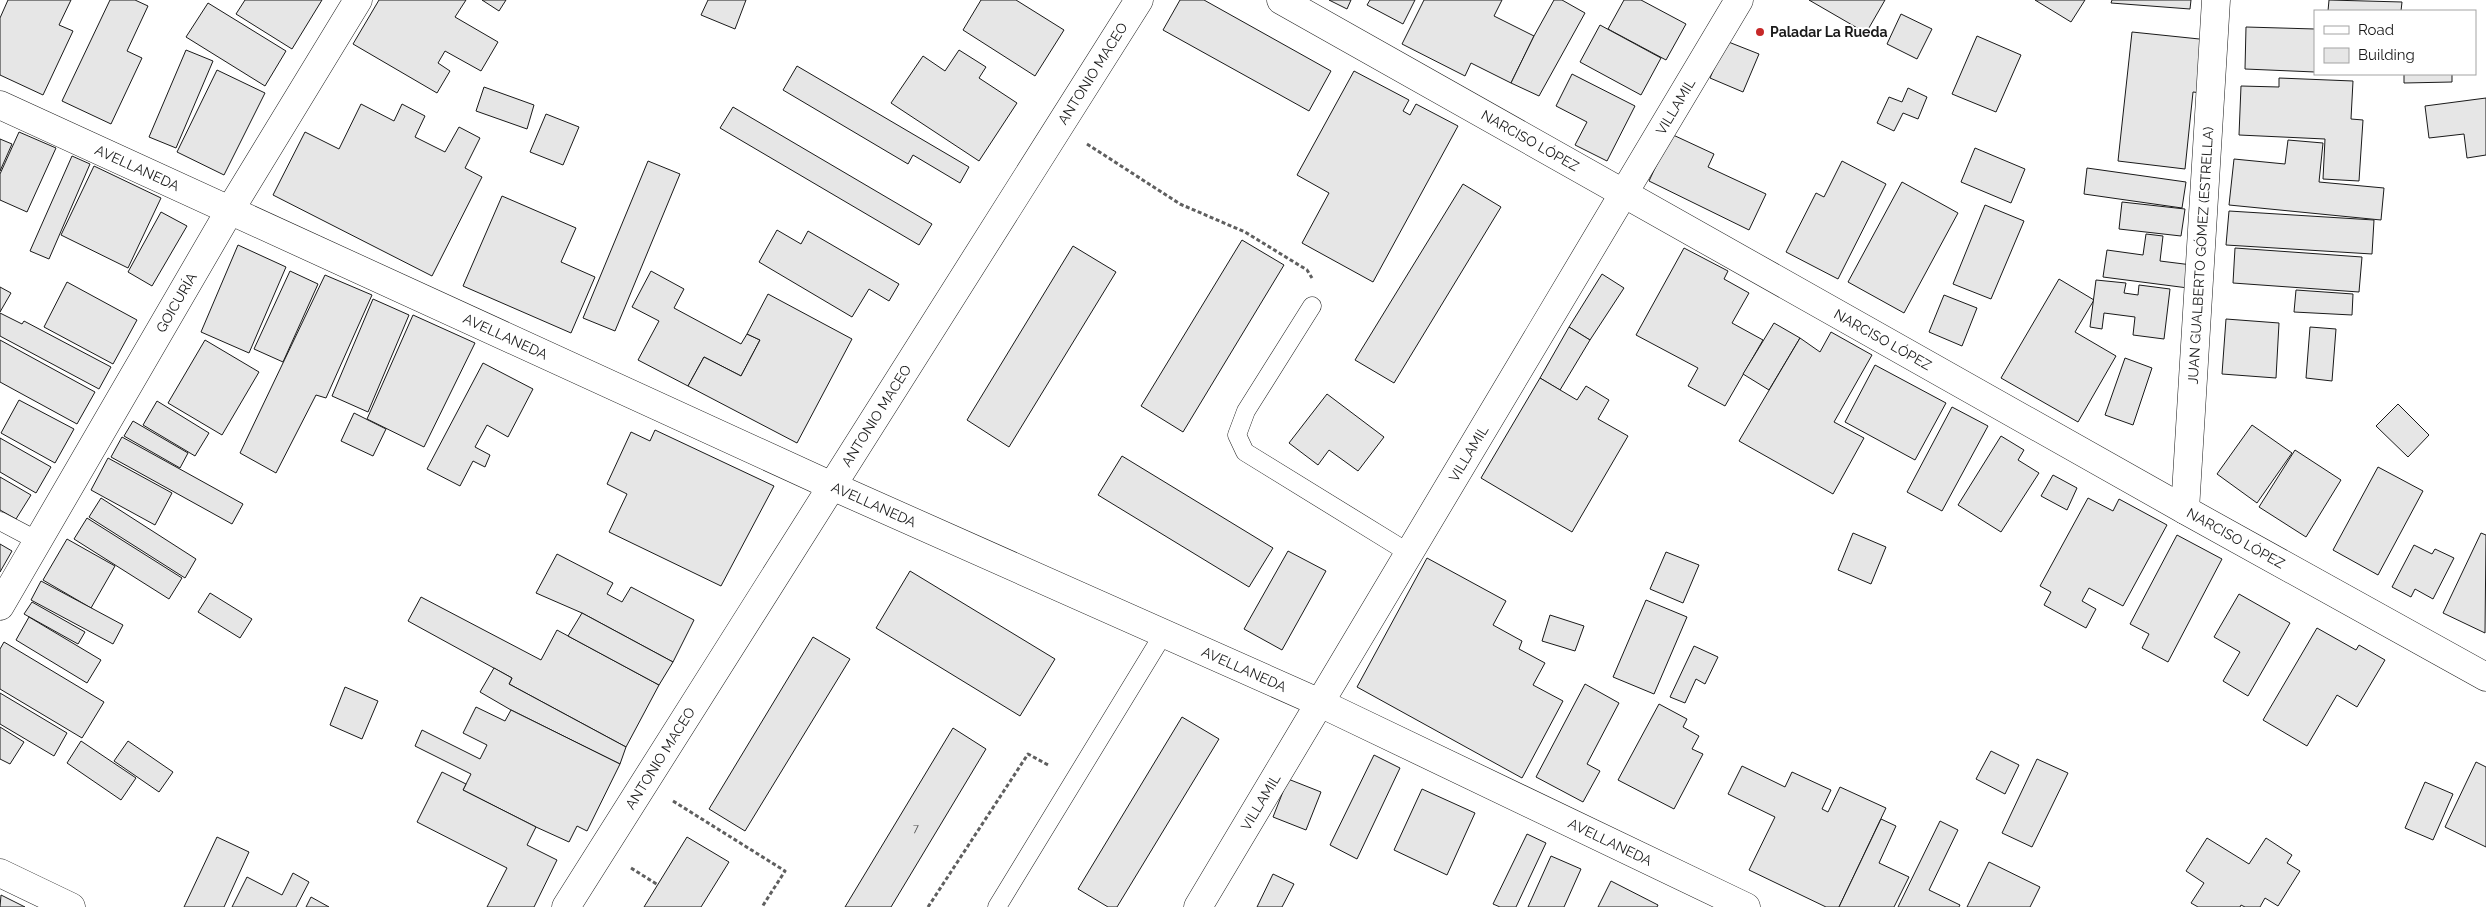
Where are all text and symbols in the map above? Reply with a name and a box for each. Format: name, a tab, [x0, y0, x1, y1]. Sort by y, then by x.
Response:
legend	[2314, 10, 2476, 75]
street label: ANTONIO MACEO	[1055, 20, 1131, 127]
text: Road	[2358, 21, 2394, 39]
place label: Paladar La Rueda	[1770, 24, 1888, 40]
marker: Paladar La Rueda	[1754, 26, 1766, 38]
text: Building	[2358, 46, 2415, 64]
street label: VILLAMIL	[1652, 76, 1698, 138]
street label: NARCISO LÓPEZ	[1478, 107, 1582, 174]
street label: JUAN GUALBERTO GÓMEZ (ESTRELLA)	[2185, 126, 2216, 385]
street label: AVELLANEDA	[93, 142, 182, 194]
street label: GOICURÍA	[153, 269, 200, 335]
street label: NARCISO LÓPEZ	[1831, 306, 1935, 373]
street label: AVELLANEDA	[461, 310, 551, 363]
street label: ANTONIO MACEO	[838, 362, 914, 470]
street label: VILLAMIL	[1446, 422, 1491, 485]
street label: AVELLANEDA	[829, 479, 919, 531]
street label: NARCISO LÓPEZ	[2184, 505, 2288, 572]
street label: AVELLANEDA	[1199, 643, 1289, 695]
street label: ANTONIO MACEO	[622, 704, 698, 812]
street label: VILLAMIL	[1238, 771, 1283, 833]
street label: AVELLANEDA	[1566, 815, 1655, 869]
house number: 7	[913, 822, 919, 835]

